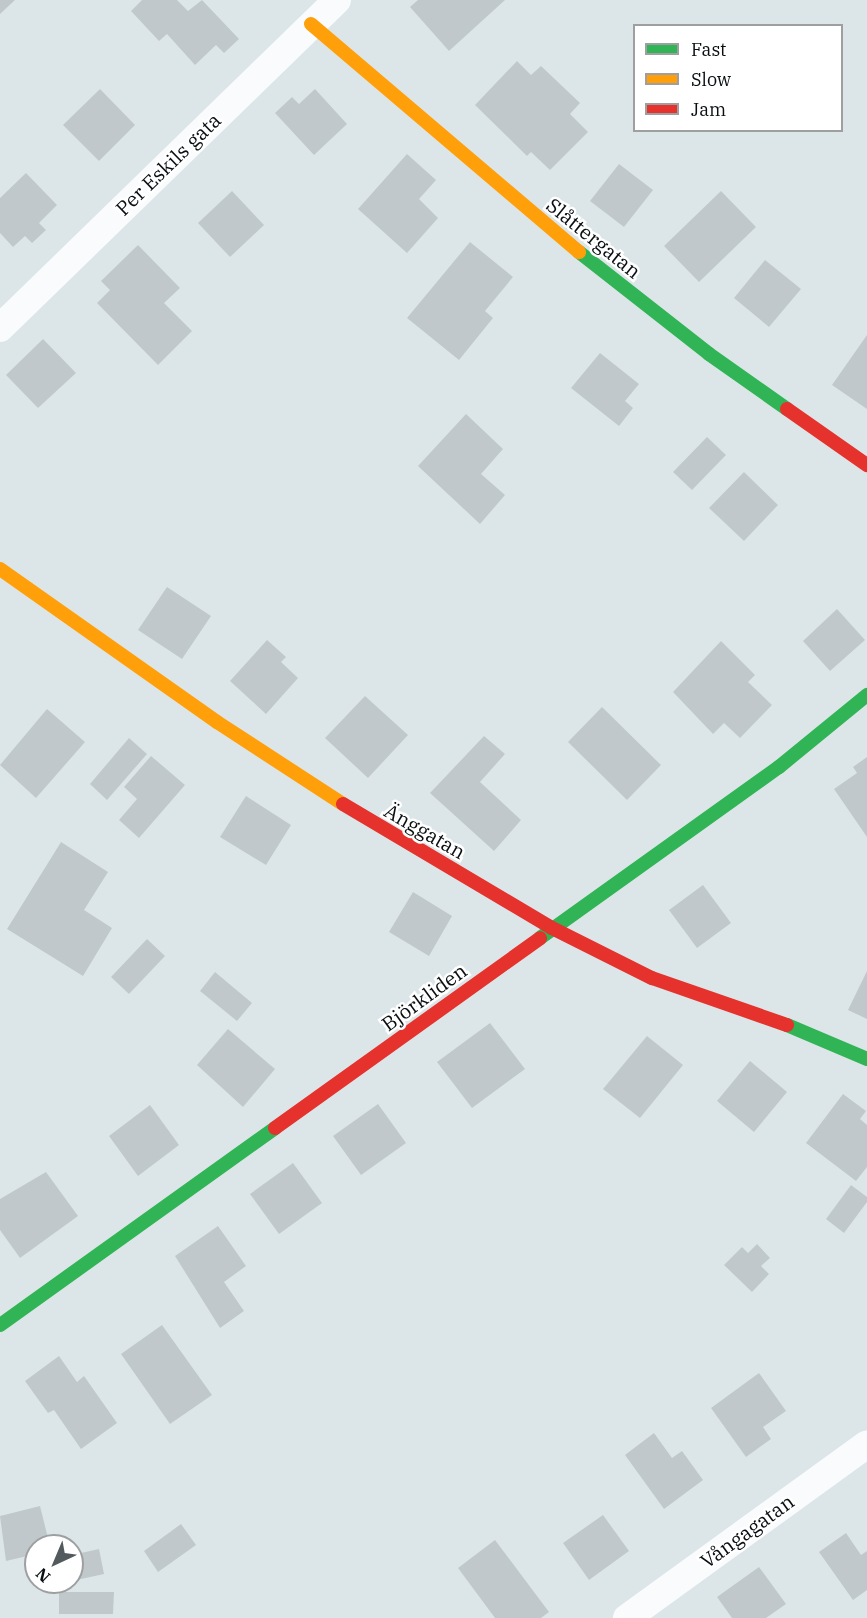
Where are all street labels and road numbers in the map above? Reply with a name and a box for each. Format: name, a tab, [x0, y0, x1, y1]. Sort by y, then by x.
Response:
street label: Per Eskils gata	[110, 108, 226, 220]
street label: Slåttergatan	[542, 193, 646, 283]
street label: Änggatan	[380, 798, 470, 864]
street label: Björkliden	[377, 958, 471, 1036]
street label: Vångagatan	[696, 1489, 798, 1573]

